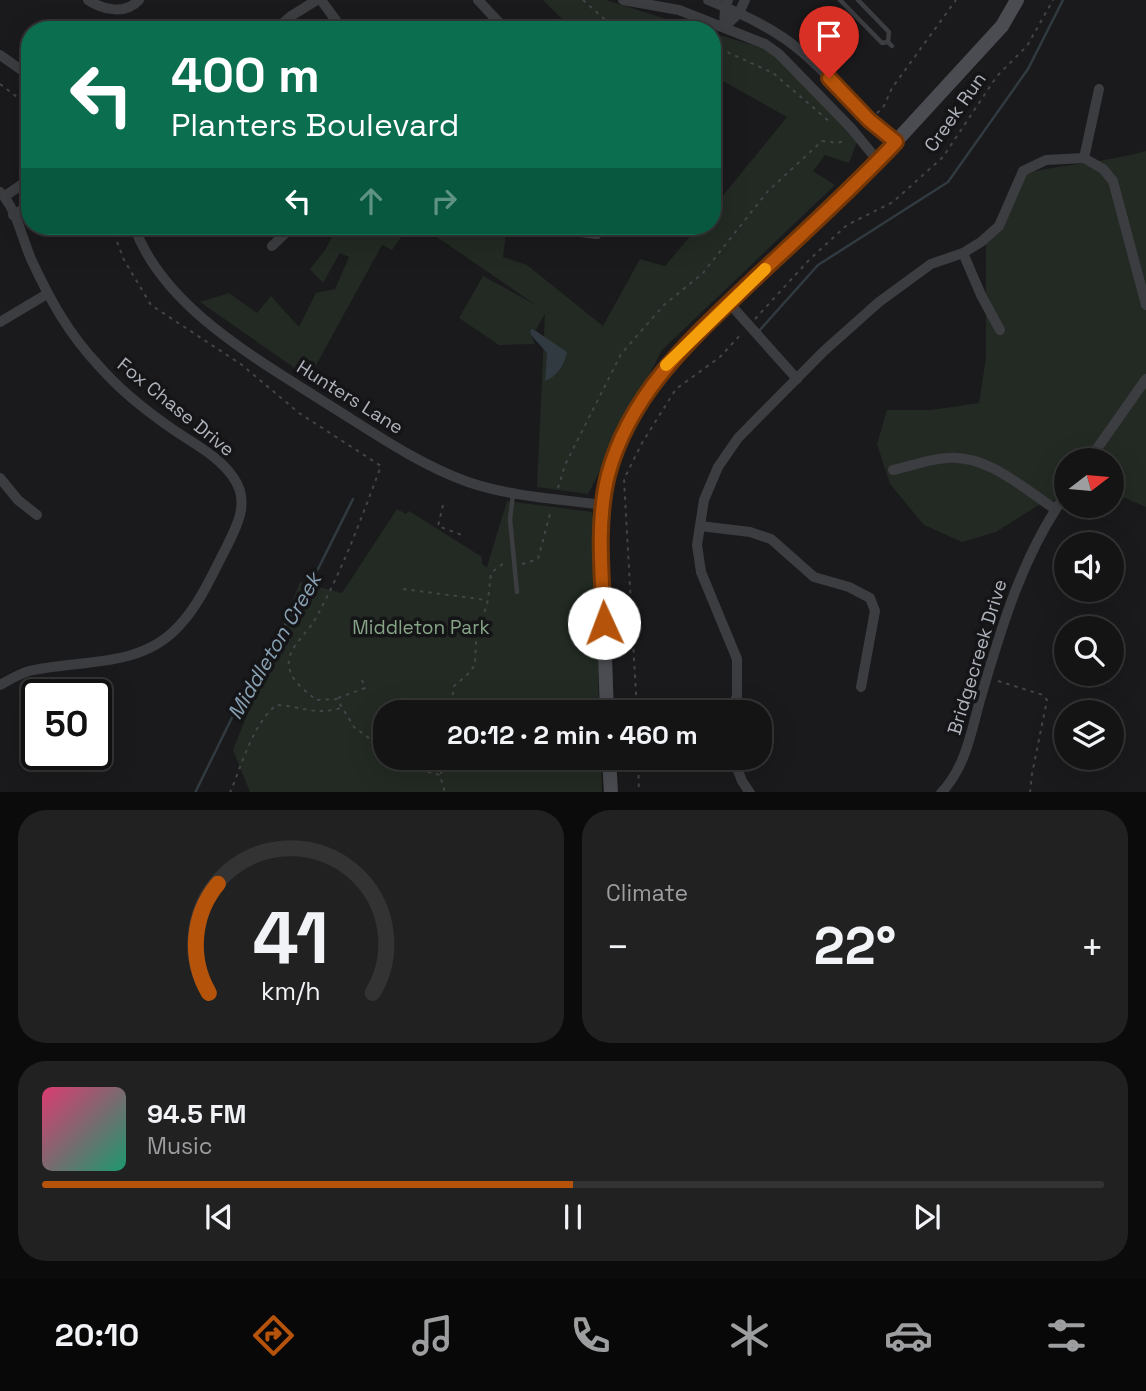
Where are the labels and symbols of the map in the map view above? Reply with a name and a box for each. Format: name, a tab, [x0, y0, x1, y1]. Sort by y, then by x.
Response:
pin	[799, 6, 859, 78]
street label: Creek Run	[918, 67, 992, 157]
street label: Fox Chase Drive	[112, 352, 240, 462]
street label: Hunters Lane	[292, 354, 408, 440]
north arrow	[1054, 448, 1124, 518]
water label: Middleton Creek	[221, 565, 328, 724]
street label: Bridgecreek Drive	[941, 576, 1013, 738]
position arrow	[567, 586, 641, 660]
park label: Middleton Park	[352, 615, 490, 640]
speed limit sign: 50	[21, 679, 112, 770]

